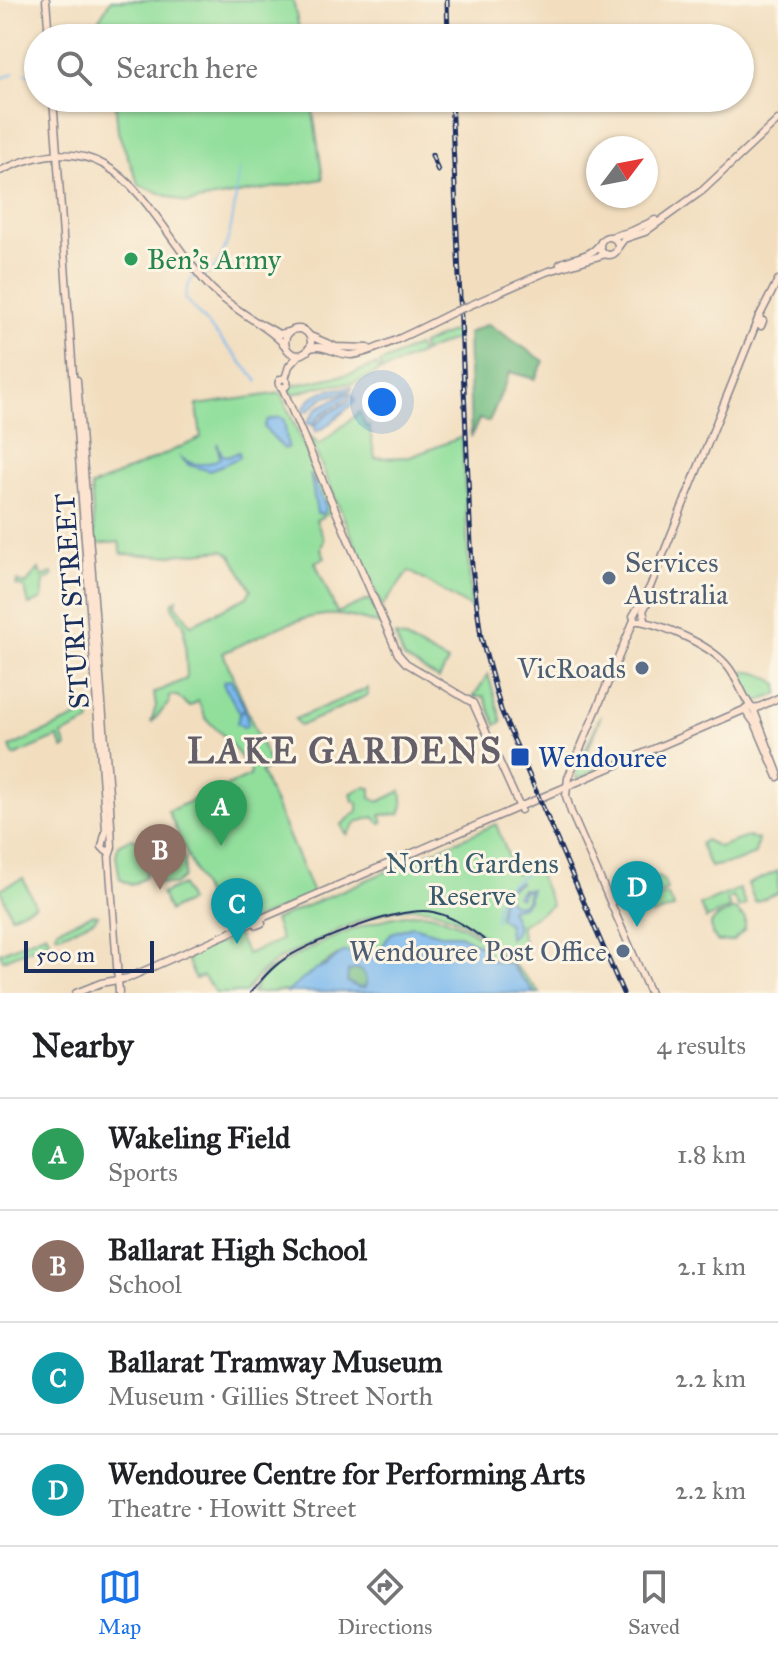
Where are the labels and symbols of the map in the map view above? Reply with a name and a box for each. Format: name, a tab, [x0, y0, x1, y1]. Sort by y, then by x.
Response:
north arrow	[586, 136, 658, 208]
place label: Ben's Army	[147, 242, 282, 277]
marker: Ben's Army	[122, 250, 140, 268]
your location	[362, 382, 402, 422]
street label: STURT STREET	[47, 492, 97, 710]
place label: Services Australia	[624, 545, 728, 612]
marker: Services Australia	[600, 569, 618, 587]
place label: VicRoads	[516, 651, 626, 686]
marker: VicRoads	[633, 659, 651, 677]
district label: LAKE GARDENS	[187, 729, 503, 773]
place label: Wendouree	[538, 740, 667, 775]
marker: Wendouree	[509, 746, 531, 768]
pin: A	[195, 780, 247, 846]
pin: B	[134, 824, 186, 890]
park label: North Gardens Reserve	[385, 846, 559, 913]
pin: D	[611, 861, 663, 927]
pin: C	[211, 878, 263, 944]
place label: Wendouree Post Office	[349, 934, 607, 969]
scale bar	[24, 937, 154, 973]
marker: Wendouree Post Office	[614, 942, 632, 960]

